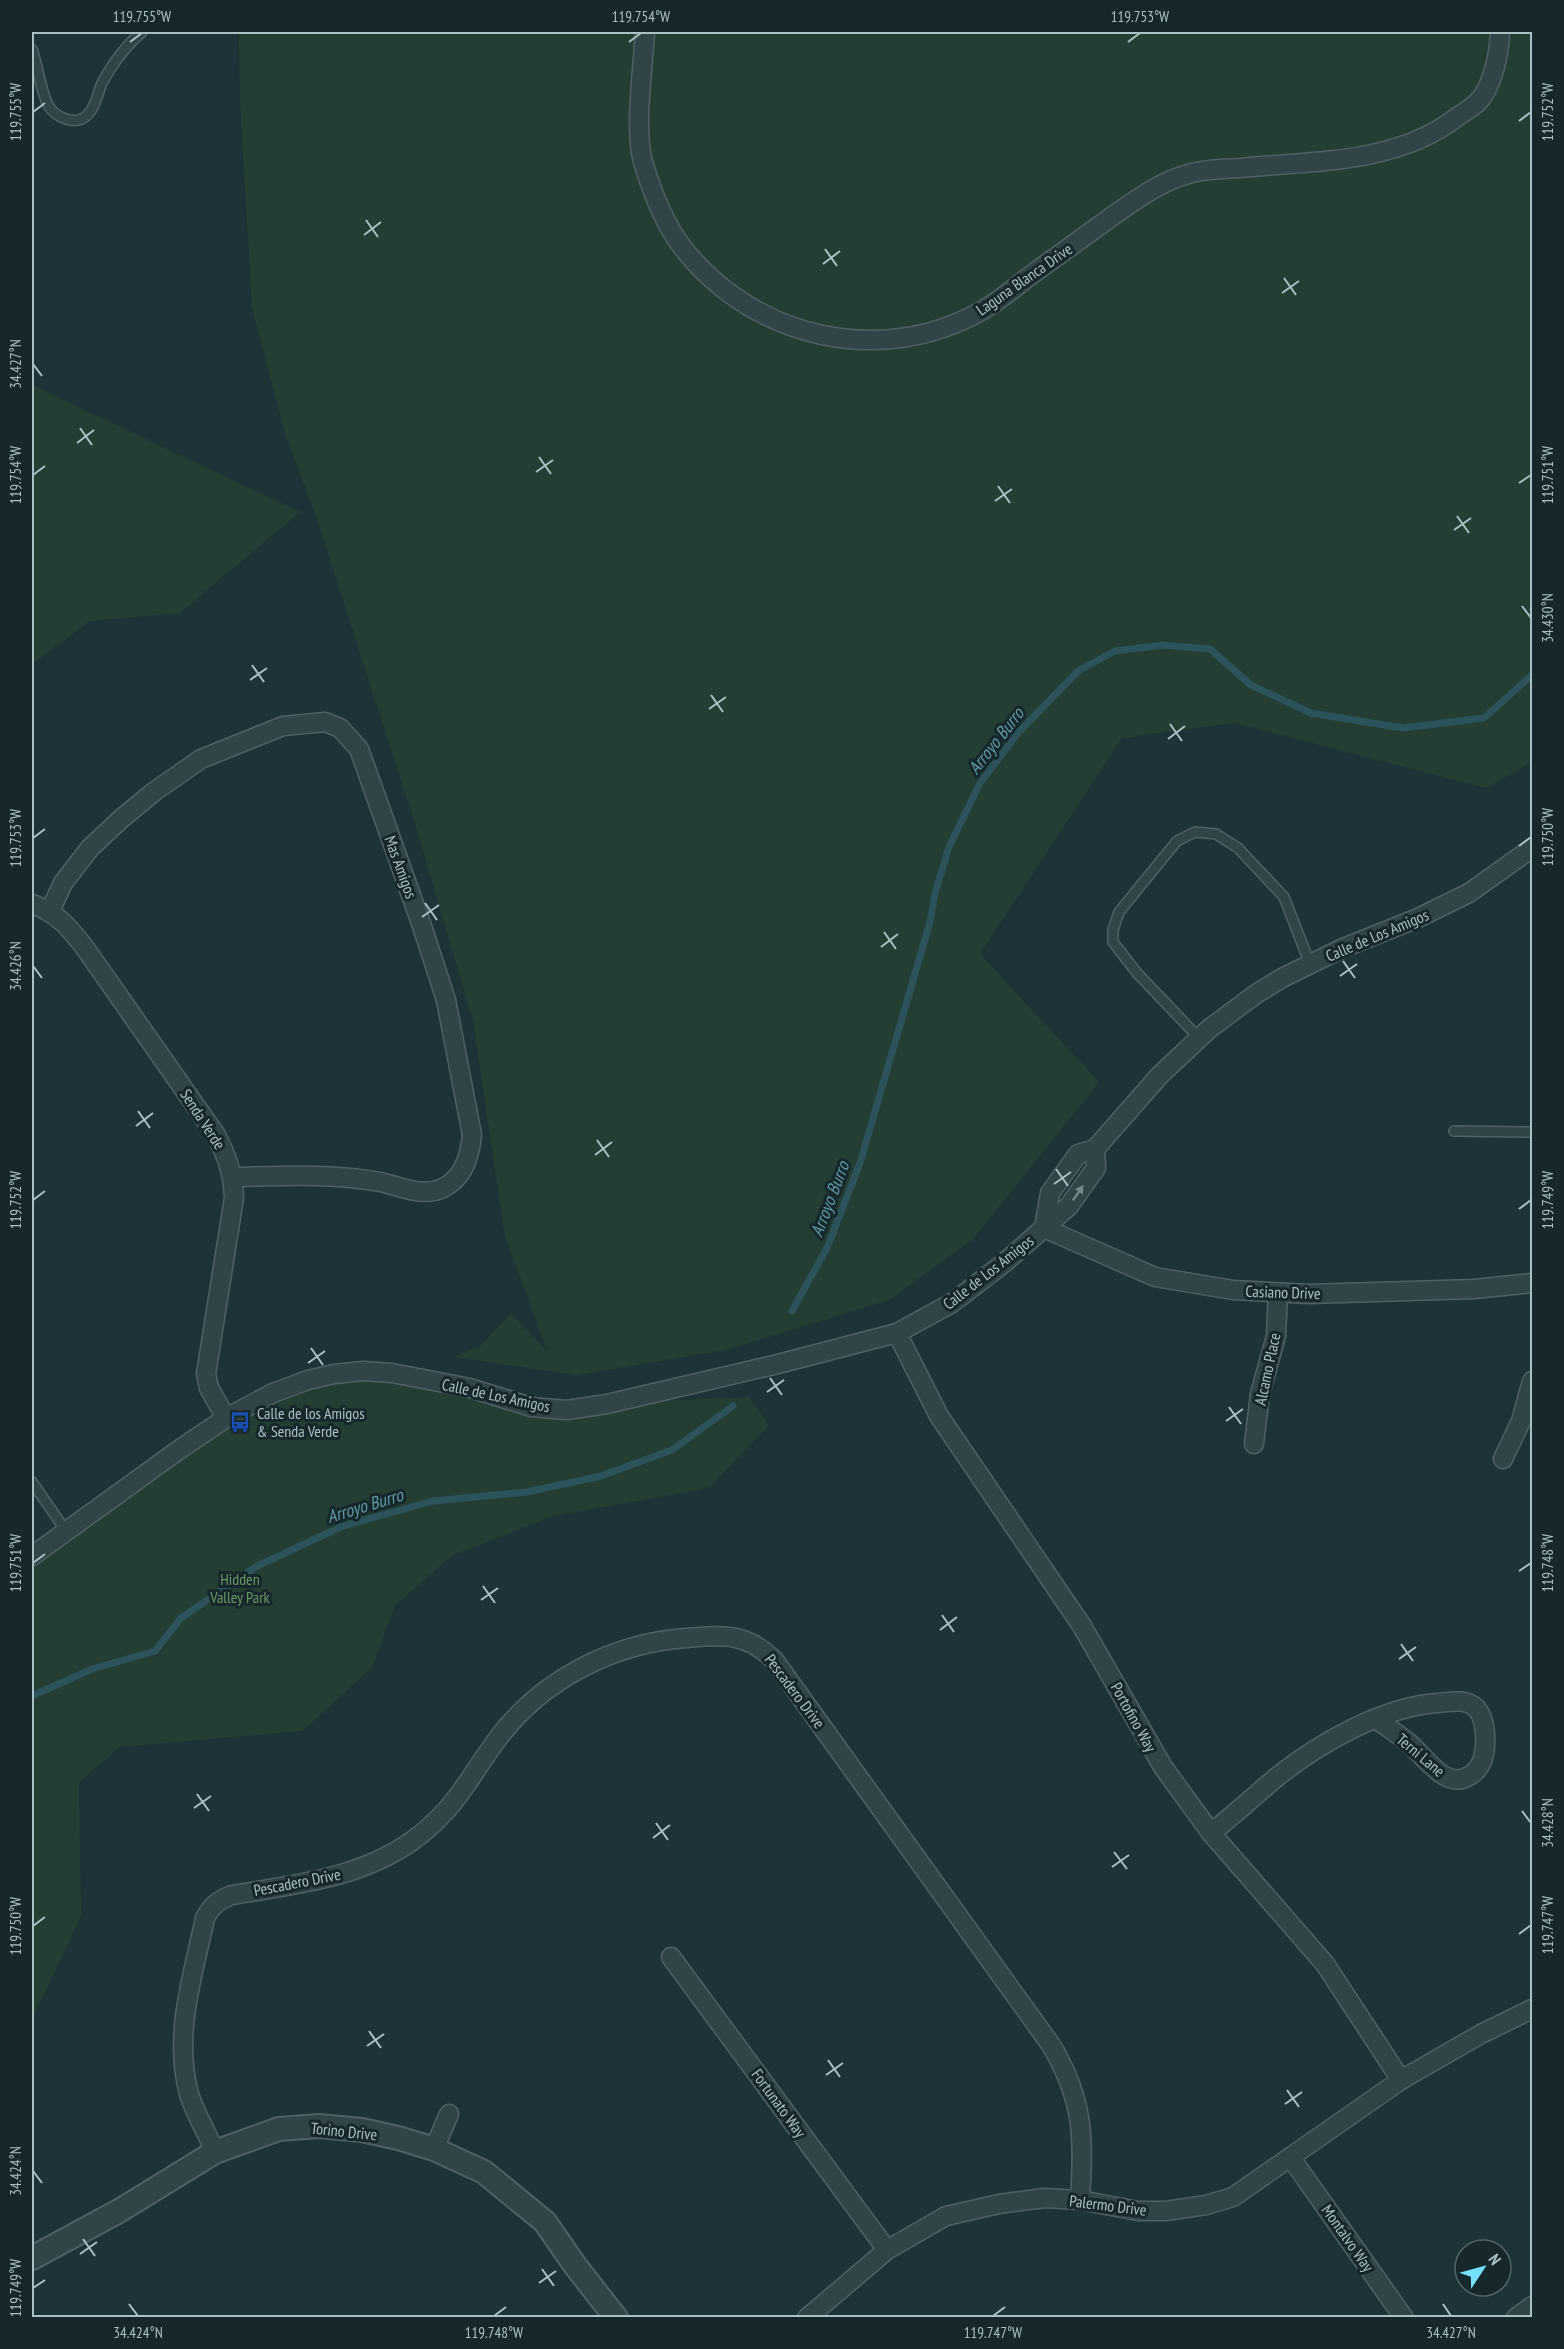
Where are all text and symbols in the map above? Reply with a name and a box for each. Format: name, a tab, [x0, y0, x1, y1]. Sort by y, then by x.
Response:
text: 119.755°W	[113, 7, 171, 26]
text: 119.754°W	[612, 7, 670, 26]
text: 119.753°W	[1111, 7, 1169, 26]
text: 119.755°W	[6, 83, 25, 141]
text: 119.752°W	[1538, 83, 1557, 141]
street label: Laguna Blanca Drive	[972, 238, 1076, 320]
text: 34.427°N	[6, 339, 25, 389]
text: 119.754°W	[6, 446, 25, 504]
text: 119.751°W	[1538, 446, 1557, 504]
text: 34.430°N	[1538, 593, 1557, 643]
water label: Arroyo Burro	[962, 702, 1030, 779]
text: 119.750°W	[1538, 808, 1557, 866]
text: 119.753°W	[6, 809, 25, 867]
street label: Mas Amigos	[380, 833, 422, 901]
street label: Calle de Los Amigos	[1323, 904, 1431, 966]
text: 34.426°N	[6, 941, 25, 991]
street label: Senda Verde	[176, 1085, 230, 1153]
water label: Arroyo Burro	[805, 1157, 855, 1239]
text: 119.752°W	[6, 1171, 25, 1229]
text: 119.749°W	[1538, 1171, 1557, 1229]
one-way arrow	[1072, 1185, 1084, 1201]
street label: Calle de Los Amigos	[939, 1230, 1037, 1314]
street label: Casiano Drive	[1245, 1281, 1321, 1303]
street label: Alcamo Place	[1250, 1331, 1284, 1407]
street label: Calle de Los Amigos	[440, 1374, 552, 1416]
place label: Calle de los Amigos & Senda Verde	[257, 1403, 365, 1441]
bus stop icon: Calle de los Amigos & Senda Verde	[228, 1410, 252, 1434]
water label: Arroyo Burro	[324, 1483, 407, 1528]
text: 119.751°W	[6, 1534, 25, 1592]
text: 119.748°W	[1538, 1534, 1557, 1592]
park label: Hidden Valley Park	[209, 1569, 271, 1607]
street label: Pescadero Drive	[760, 1650, 830, 1732]
street label: Portofino Way	[1107, 1679, 1161, 1755]
street label: Terni Lane	[1393, 1729, 1449, 1781]
text: 34.428°N	[1538, 1798, 1557, 1848]
street label: Pescadero Drive	[252, 1864, 342, 1900]
text: 119.747°W	[1538, 1896, 1557, 1954]
text: 119.750°W	[6, 1897, 25, 1955]
street label: Fortunato Way	[747, 2065, 811, 2141]
street label: Torino Drive	[310, 2118, 378, 2144]
text: 34.424°N	[6, 2146, 25, 2196]
street label: Palermo Drive	[1068, 2190, 1148, 2220]
street label: Montalvo Way	[1318, 2201, 1378, 2275]
north arrow	[1453, 2238, 1513, 2298]
text: N	[1485, 2250, 1506, 2269]
text: 119.749°W	[6, 2259, 25, 2317]
text: 34.424°N	[113, 2323, 163, 2342]
text: 119.748°W	[465, 2323, 523, 2342]
text: 119.747°W	[964, 2323, 1022, 2342]
text: 34.427°N	[1426, 2323, 1476, 2342]

